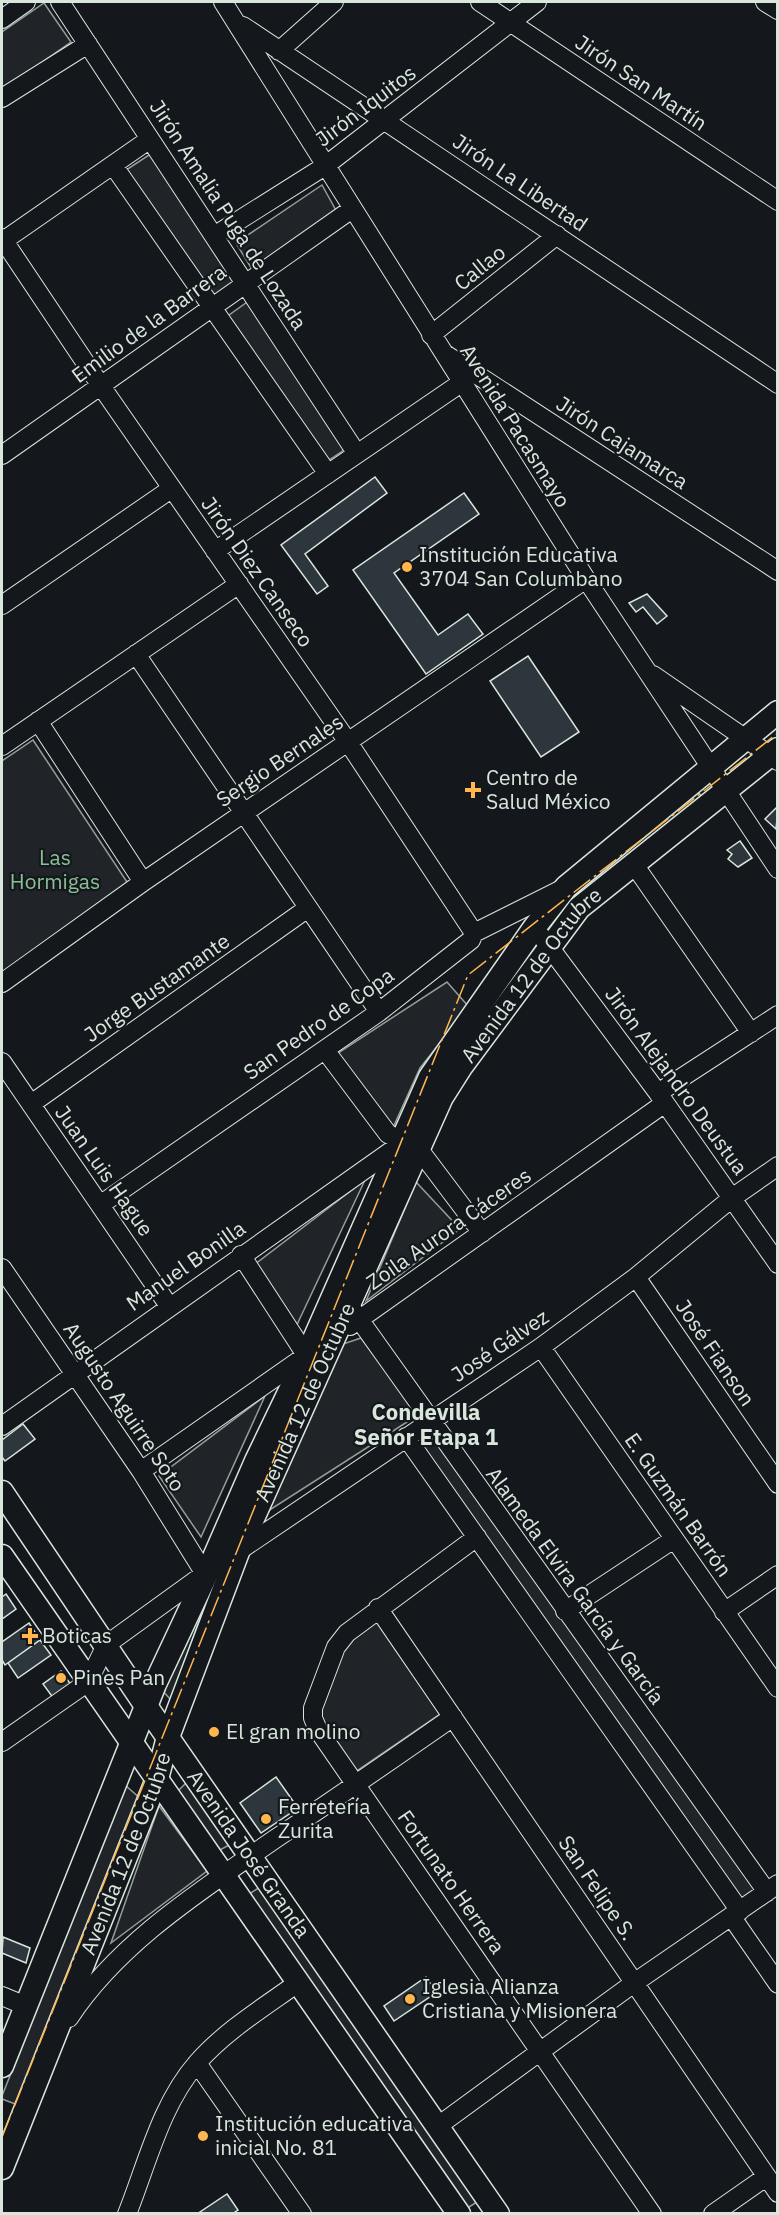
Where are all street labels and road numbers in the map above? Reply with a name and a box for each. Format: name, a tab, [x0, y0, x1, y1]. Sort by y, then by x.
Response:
street label: Jirón San Martín	[570, 28, 713, 137]
street label: Jirón Iquitos	[309, 58, 421, 152]
street label: Jirón Amalia Puga de Lozada	[144, 94, 314, 335]
street label: Jirón La Libertad	[448, 127, 593, 238]
street label: Callao	[448, 238, 511, 297]
street label: Emilio de la Barrera	[65, 258, 231, 389]
street label: Avenida Pacasmayo	[454, 339, 577, 512]
street label: Jirón Cajamarca	[551, 389, 694, 495]
street label: Jirón Diez Canseco	[195, 491, 320, 652]
street label: Sergio Bernales	[210, 707, 348, 813]
street label: Avenida 12 de Octubre	[454, 880, 607, 1068]
street label: Jorge Bustamante	[78, 926, 235, 1048]
street label: San Pedro de Copa	[238, 961, 399, 1086]
street label: Jirón Alejandro Deustua	[599, 981, 755, 1180]
street label: Juan Luis Hague	[49, 1099, 160, 1242]
street label: Zoila Aurora Cáceres	[360, 1161, 536, 1296]
street label: Manuel Bonilla	[120, 1214, 251, 1317]
street label: José Fianson	[670, 1294, 762, 1411]
street label: Avenida 12 de Octubre	[247, 1298, 361, 1506]
street label: José Gálvez	[445, 1302, 554, 1388]
street label: Augusto Aguirre Soto	[58, 1316, 192, 1497]
street label: E. Guzmán Barrón	[619, 1427, 739, 1582]
street label: Alameda Elvira García y García	[480, 1461, 671, 1710]
street label: Avenida 12 de Octubre	[73, 1749, 176, 1959]
street label: Avenida José Granda	[181, 1764, 317, 1943]
street label: Fortunato Herrera	[392, 1804, 512, 1959]
street label: San Felipe S.	[553, 1830, 643, 1945]

